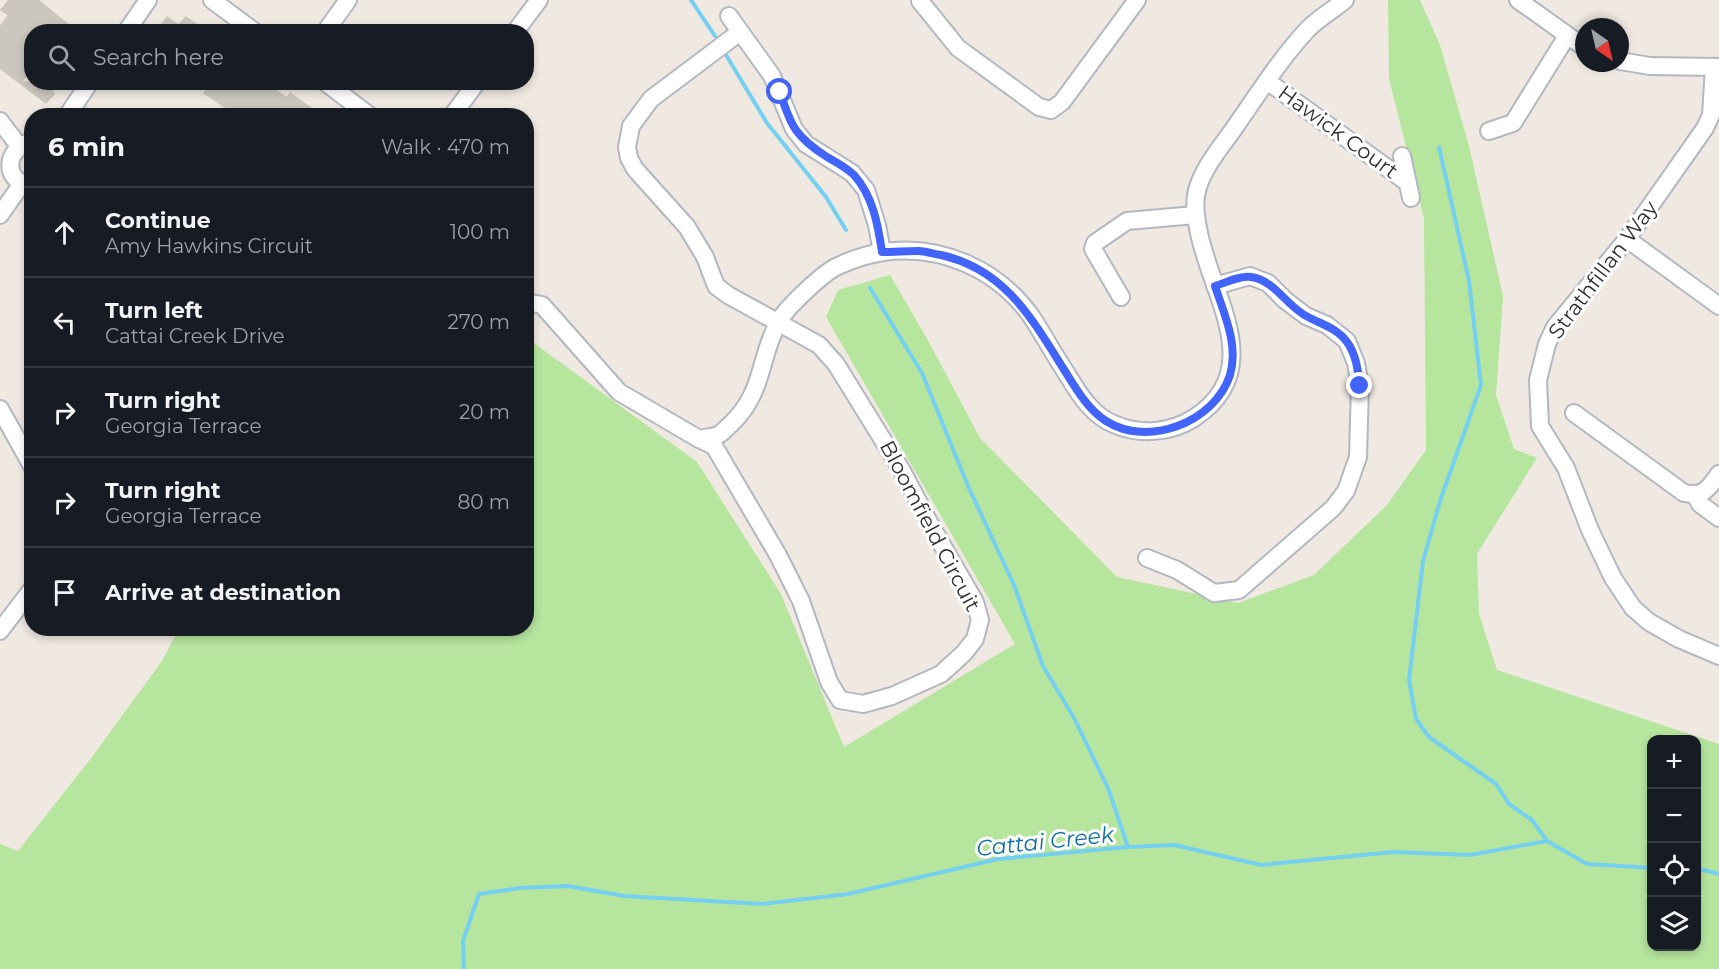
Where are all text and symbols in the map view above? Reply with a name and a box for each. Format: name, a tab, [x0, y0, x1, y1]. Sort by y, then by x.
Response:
north arrow	[1575, 18, 1629, 72]
search box	[24, 24, 534, 90]
icon: search	[45, 41, 78, 74]
text: Search here	[93, 44, 224, 71]
route start	[766, 78, 792, 104]
street label: Hawick Court	[1273, 80, 1403, 183]
text: 6 min	[48, 131, 125, 163]
text: Walk · 470 m	[381, 135, 510, 159]
street label: Strathfillan Way	[1543, 195, 1663, 343]
text: Continue	[105, 207, 211, 234]
icon: ahead	[48, 216, 81, 249]
text: 100 m	[450, 220, 510, 244]
text: Amy Hawkins Circuit	[105, 234, 313, 258]
text: Turn left	[105, 297, 203, 324]
icon: left	[48, 306, 81, 339]
text: 270 m	[448, 310, 510, 334]
text: Cattai Creek Drive	[105, 324, 285, 348]
route end	[1346, 372, 1372, 398]
text: Turn right	[105, 387, 220, 414]
icon: right	[48, 396, 81, 429]
text: 20 m	[459, 400, 510, 424]
text: Georgia Terrace	[105, 414, 261, 438]
street label: Bloomfield Circuit	[875, 436, 986, 615]
text: Turn right	[105, 477, 220, 504]
icon: right	[48, 486, 81, 519]
text: 80 m	[458, 490, 510, 514]
text: Georgia Terrace	[105, 504, 261, 528]
icon: arrive	[48, 576, 81, 609]
text: Arrive at destination	[105, 579, 341, 606]
map controls	[1647, 735, 1701, 951]
button: +	[1647, 735, 1701, 789]
button: −	[1647, 789, 1701, 843]
water label: Cattai Creek	[975, 821, 1116, 862]
button: locate	[1647, 843, 1701, 897]
button: layers	[1647, 897, 1701, 951]

